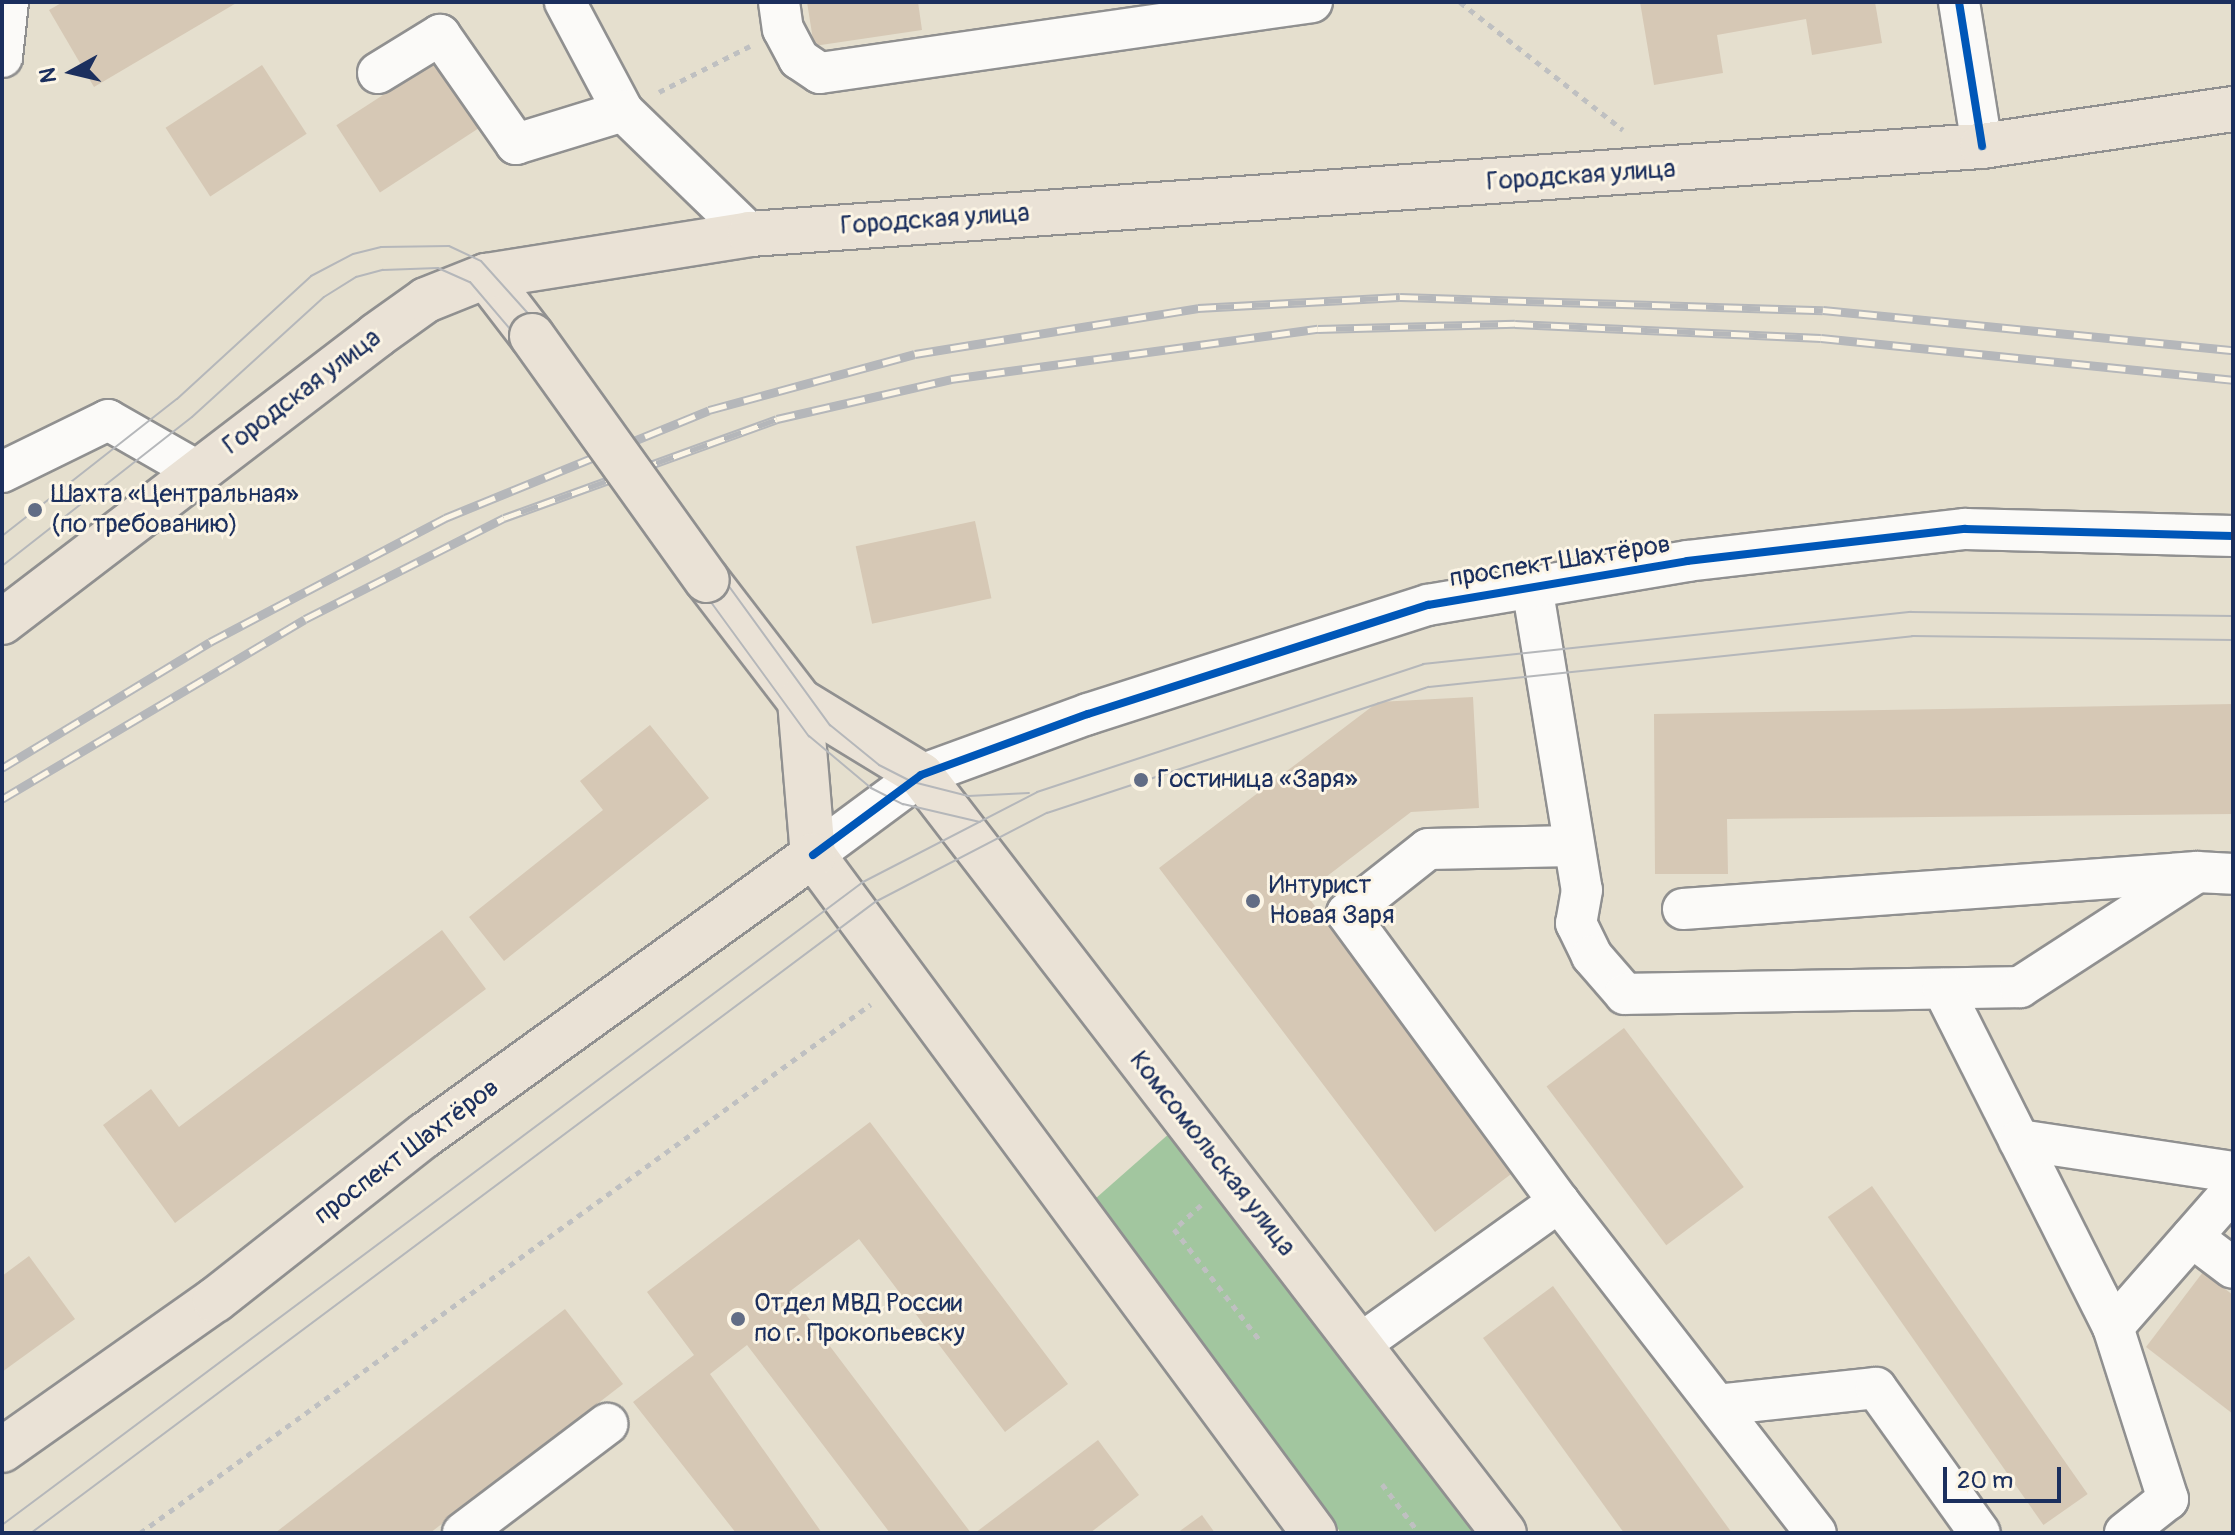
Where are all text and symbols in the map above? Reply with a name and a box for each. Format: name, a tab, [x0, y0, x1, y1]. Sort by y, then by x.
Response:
north arrow	[32, 32, 112, 112]
text: N	[33, 66, 63, 85]
street label: Городская улица	[1485, 154, 1677, 198]
street label: Городская улица	[839, 198, 1031, 242]
street label: Городская улица	[217, 322, 387, 462]
place label: Шахта «Центральная» (по требованию)	[51, 479, 299, 540]
marker: Шахта «Центральная» (по требованию)	[26, 501, 44, 519]
street label: проспект Шахтёров	[1447, 529, 1673, 595]
place label: Гостиница «Заря»	[1157, 764, 1358, 796]
marker: Гостиница «Заря»	[1132, 771, 1150, 789]
place label: Интурист Новая Заря	[1269, 870, 1394, 932]
marker: Интурист Новая Заря	[1244, 892, 1262, 910]
street label: Комсомольская улица	[1122, 1045, 1302, 1263]
street label: проспект Шахтёров	[308, 1072, 506, 1232]
place label: Отдел МВД России по г. Прокопьевску	[754, 1288, 965, 1350]
marker: Отдел МВД России по г. Прокопьевску	[729, 1310, 747, 1328]
scale bar	[1947, 1451, 2065, 1501]
text: 20 m	[1957, 1466, 2013, 1495]

